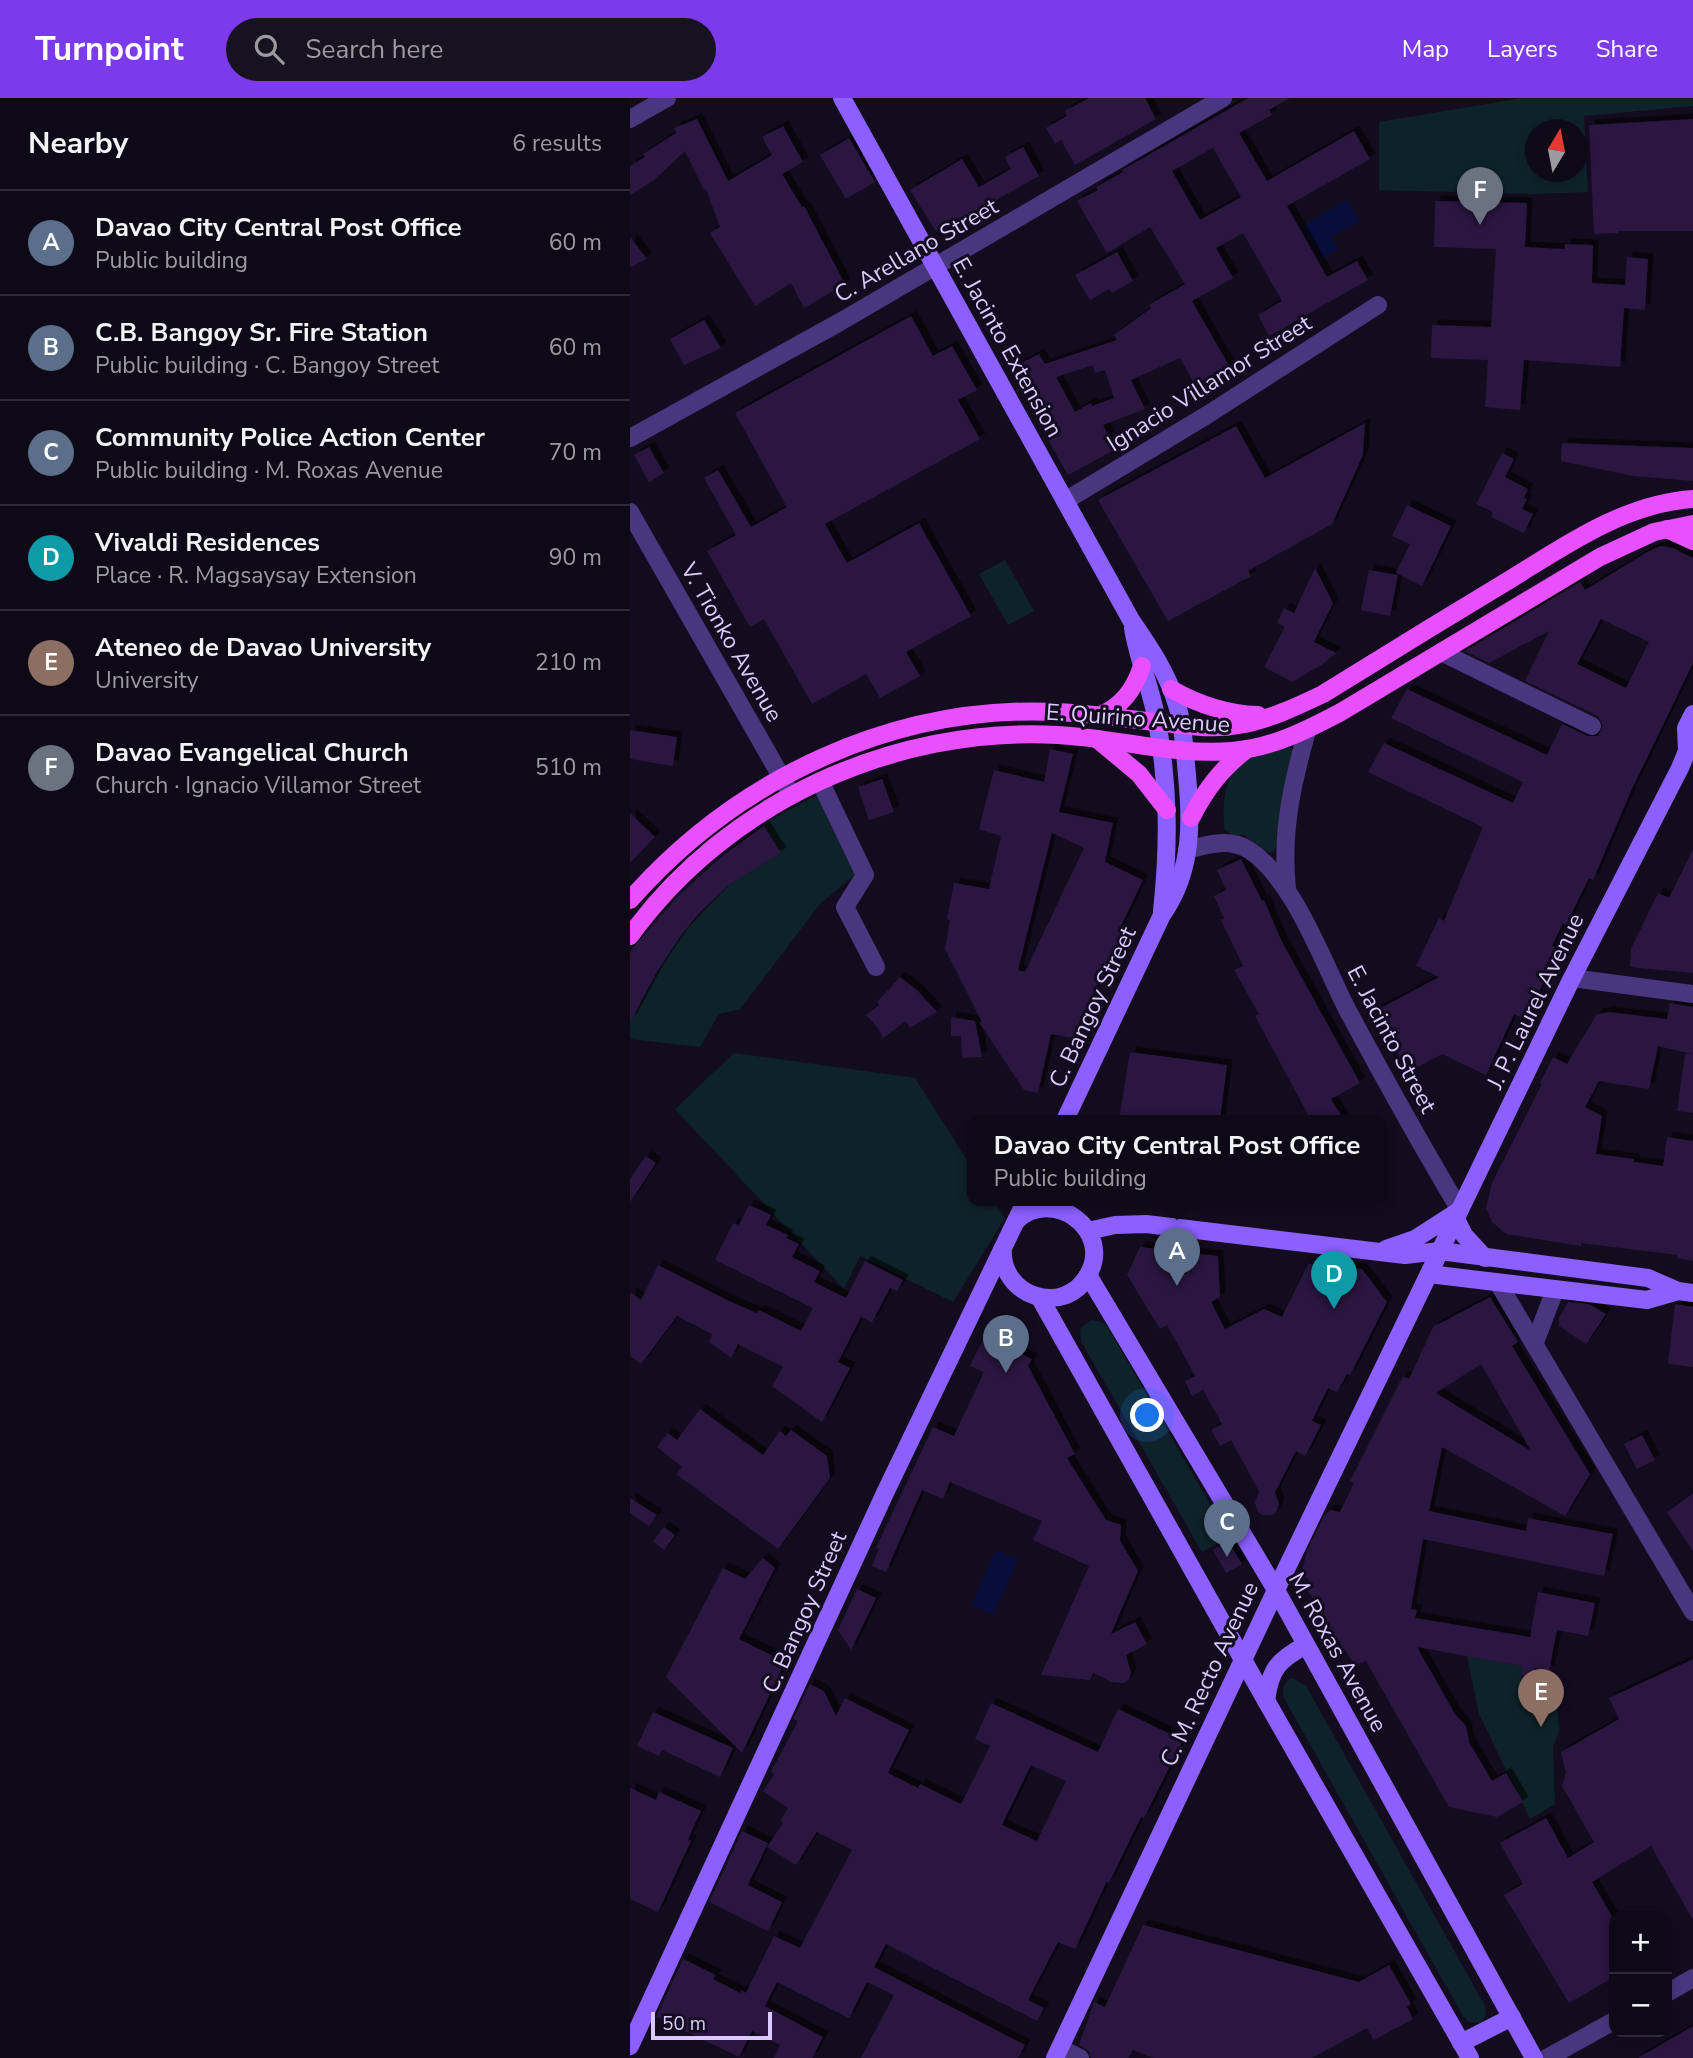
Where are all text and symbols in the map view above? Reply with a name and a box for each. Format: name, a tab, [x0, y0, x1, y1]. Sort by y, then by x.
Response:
search box	[226, 18, 716, 81]
text: Turnpoint	[35, 27, 184, 72]
icon: search	[250, 30, 288, 68]
text: Search here	[306, 32, 443, 67]
text: Map	[1402, 33, 1449, 65]
text: Layers	[1487, 33, 1558, 65]
text: Share	[1596, 33, 1658, 65]
north arrow	[1525, 119, 1588, 182]
text: Nearby	[28, 123, 128, 164]
text: 6 results	[512, 128, 602, 159]
pin: F	[1457, 167, 1503, 225]
street label: C. Arellano Street	[829, 190, 1005, 310]
text: Davao City Central Post Office	[95, 210, 461, 245]
text: A	[42, 227, 60, 258]
text: 60 m	[549, 227, 602, 258]
text: Public building	[95, 245, 248, 276]
street label: E. Jacinto Extension	[945, 252, 1070, 443]
street label: Ignacio Villamor Street	[1101, 307, 1318, 459]
text: C.B. Bangoy Sr. Fire Station	[95, 315, 428, 350]
text: B	[43, 332, 59, 363]
text: 60 m	[549, 332, 602, 363]
text: Public building · C. Bangoy Street	[95, 350, 439, 381]
text: Community Police Action Center	[95, 420, 485, 455]
text: C	[43, 437, 59, 468]
text: 70 m	[549, 437, 602, 468]
text: Public building · M. Roxas Avenue	[95, 455, 443, 486]
text: Vivaldi Residences	[95, 525, 320, 560]
text: D	[42, 542, 60, 573]
text: 90 m	[549, 542, 602, 573]
street label: V. Tionko Avenue	[673, 556, 790, 728]
text: Place · R. Magsaysay Extension	[95, 560, 417, 591]
text: Ateneo de Davao University	[95, 630, 431, 665]
text: E	[44, 647, 58, 678]
text: 210 m	[535, 647, 602, 678]
text: University	[95, 665, 199, 696]
street label: E. Quirino Avenue	[1045, 697, 1231, 740]
text: Davao Evangelical Church	[95, 735, 409, 770]
text: F	[45, 752, 57, 783]
text: 510 m	[535, 752, 602, 783]
text: Church · Ignacio Villamor Street	[95, 770, 421, 801]
street label: J. P. Laurel Avenue	[1479, 908, 1591, 1095]
street label: C. Bangoy Street	[1042, 921, 1144, 1093]
street label: E. Jacinto Street	[1340, 960, 1444, 1119]
popup	[967, 1115, 1387, 1206]
text: Davao City Central Post Office	[994, 1128, 1360, 1163]
text: Public building	[994, 1163, 1147, 1194]
pin: A	[1154, 1228, 1200, 1286]
pin: D	[1311, 1251, 1357, 1309]
pin: B	[983, 1315, 1029, 1373]
your location	[1130, 1398, 1164, 1432]
pin: C	[1204, 1499, 1250, 1557]
street label: C. Bangoy Street	[755, 1525, 854, 1698]
street label: M. Roxas Avenue	[1281, 1567, 1394, 1738]
street label: C. M. Recto Avenue	[1153, 1577, 1266, 1772]
pin: E	[1518, 1669, 1564, 1727]
map controls	[1609, 1911, 1672, 2037]
button: +	[1609, 1911, 1672, 1974]
button: −	[1609, 1974, 1672, 2037]
scale bar	[651, 2009, 772, 2041]
text: 50 m	[662, 2011, 706, 2037]

